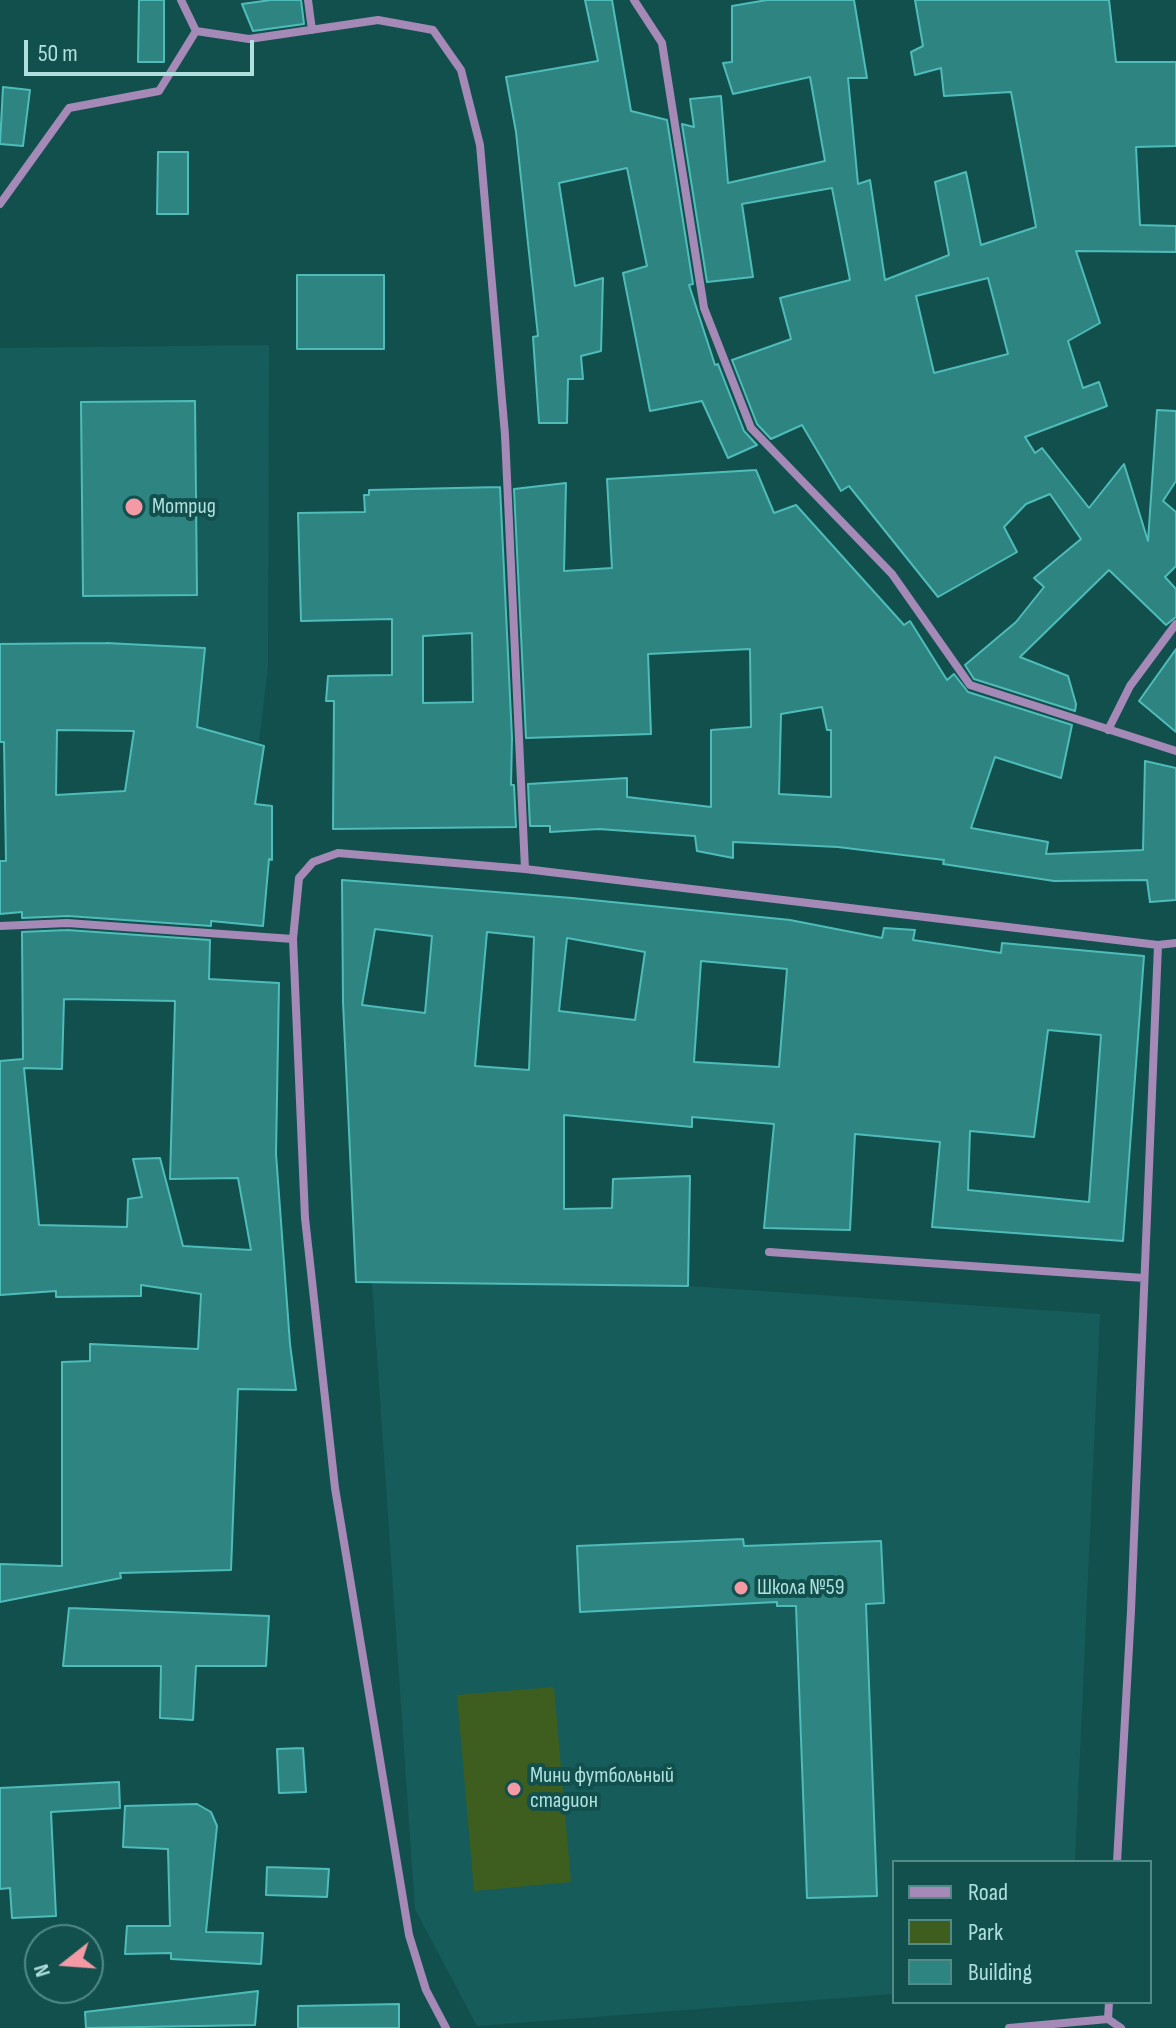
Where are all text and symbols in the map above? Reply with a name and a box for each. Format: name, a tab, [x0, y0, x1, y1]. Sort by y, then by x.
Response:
scale bar	[28, 24, 258, 74]
text: 50 m	[38, 39, 78, 68]
place label: Мотрид	[152, 494, 216, 520]
marker: Мотрид	[123, 496, 145, 518]
place label: Школа №59	[757, 1575, 844, 1601]
marker: Школа №59	[732, 1579, 750, 1597]
place label: Мини футбольный стадион	[530, 1763, 674, 1814]
marker: Мини футбольный стадион	[505, 1780, 523, 1798]
legend	[892, 1860, 1152, 2004]
text: Road	[968, 1878, 1008, 1907]
text: Park	[968, 1918, 1003, 1947]
north arrow	[24, 1924, 104, 2004]
text: Building	[968, 1958, 1032, 1987]
text: N	[28, 1961, 57, 1980]

